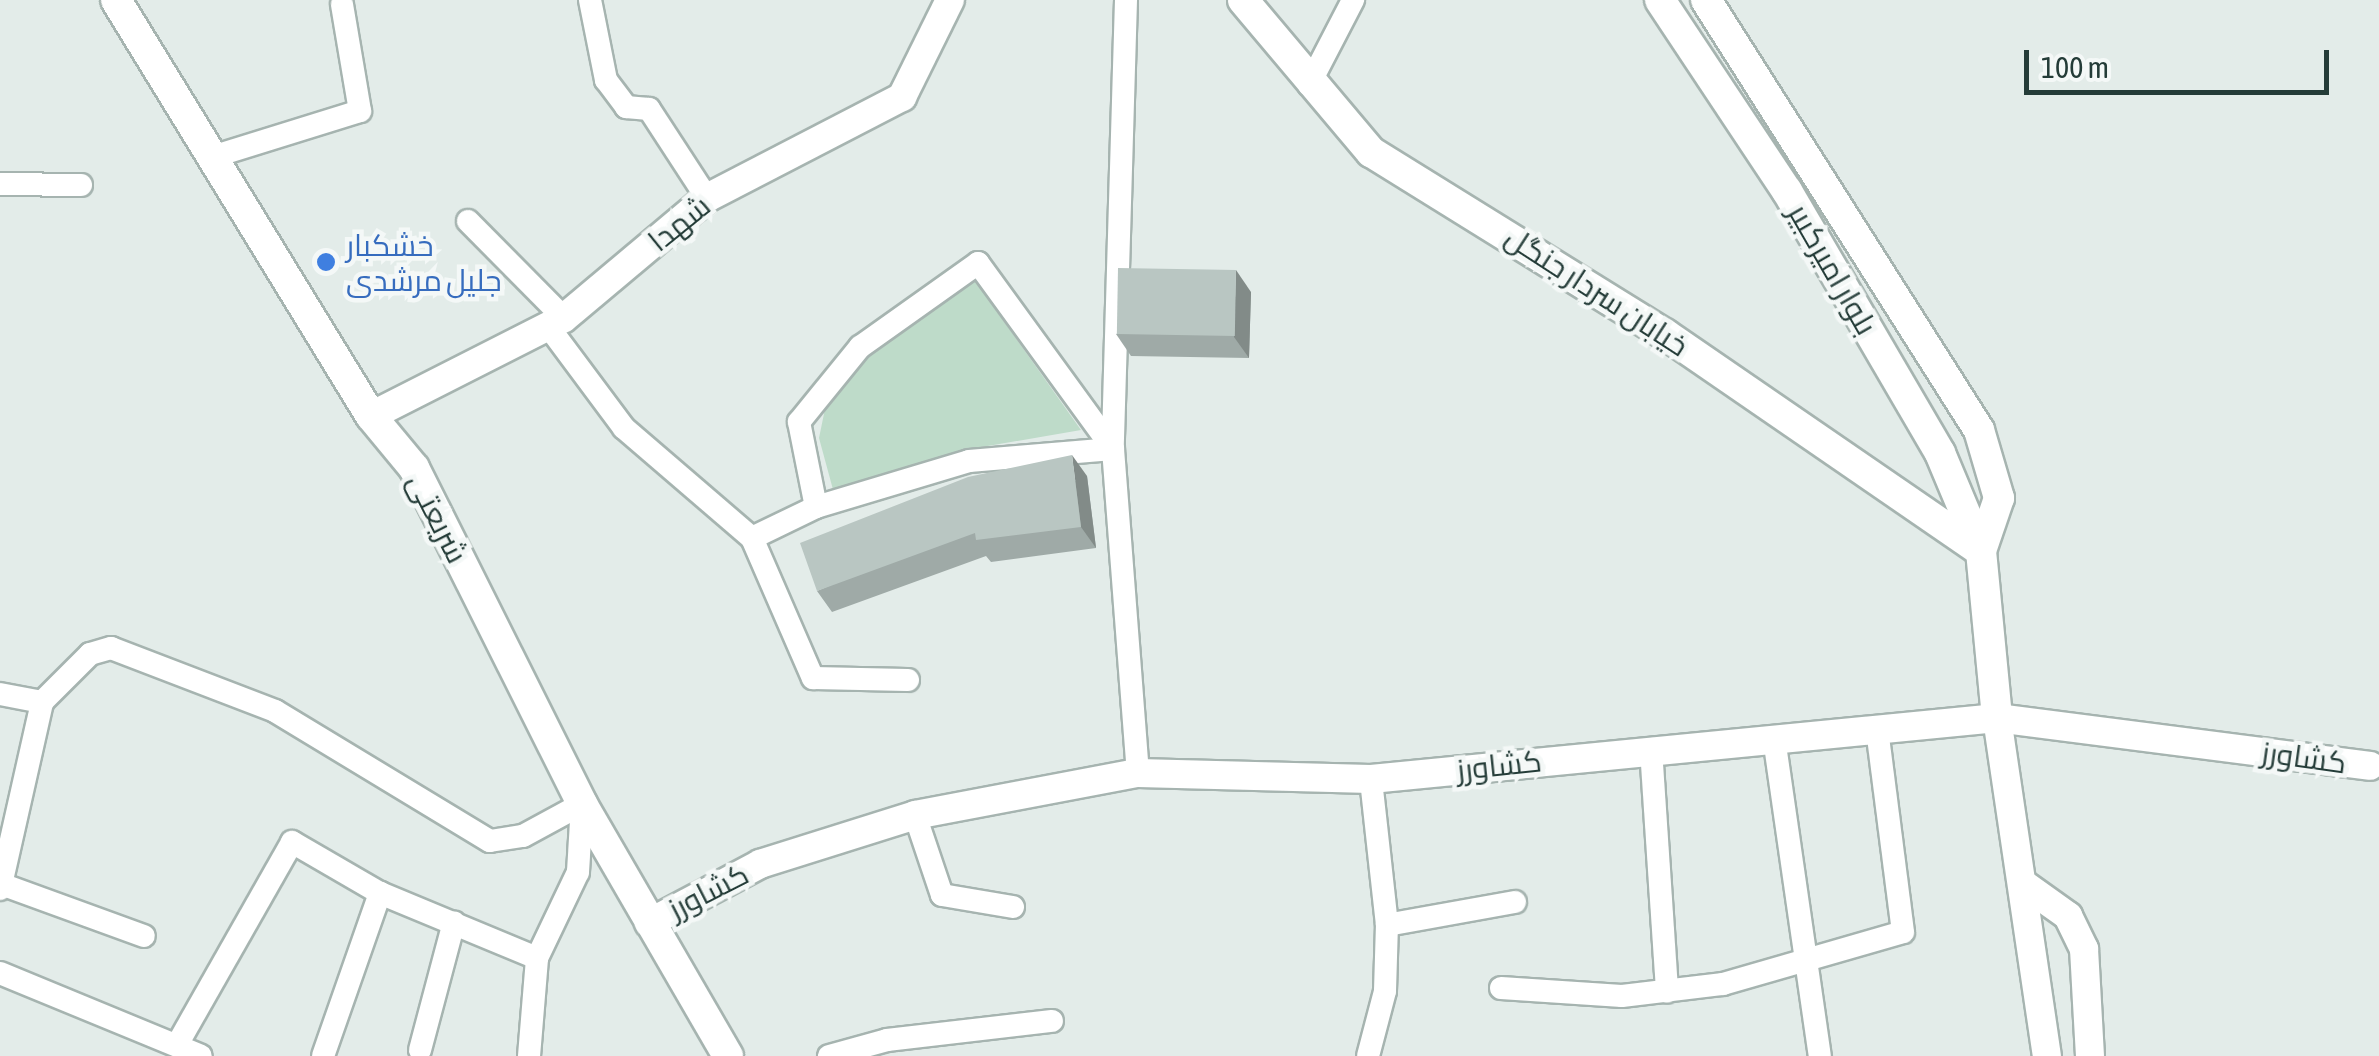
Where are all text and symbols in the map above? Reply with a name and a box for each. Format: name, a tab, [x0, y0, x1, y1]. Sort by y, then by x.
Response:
scale bar	[2029, 30, 2334, 92]
text: 100 m	[2041, 50, 2109, 84]
street label: شهدا	[641, 187, 717, 259]
street label: بلوار امیرکبیر	[1781, 197, 1885, 341]
street label: خیابان سردار جنگل	[1499, 218, 1695, 364]
place label: خشکبار جلیل مرشدی	[346, 227, 502, 298]
marker: خشکبار جلیل مرشدی	[315, 251, 337, 273]
street label: شریعتی	[400, 467, 476, 569]
street label: کشاورز	[2259, 733, 2349, 781]
street label: کشاورز	[1455, 743, 1543, 787]
street label: کشاورز	[662, 856, 754, 926]

